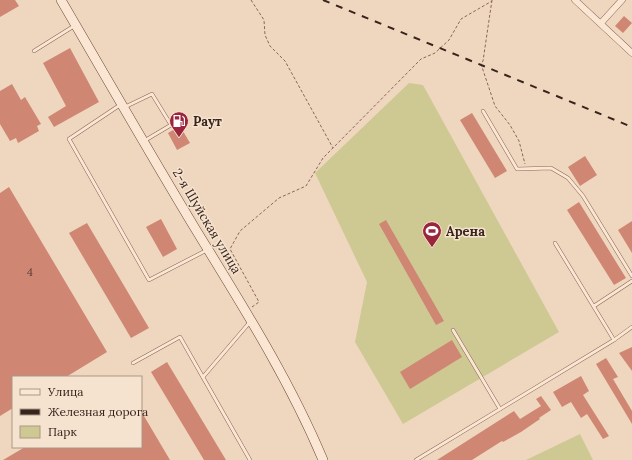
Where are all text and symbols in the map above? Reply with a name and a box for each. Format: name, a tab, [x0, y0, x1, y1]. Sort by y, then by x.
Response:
fuel station icon: Раут	[168, 110, 190, 138]
place label: Раут	[193, 113, 222, 130]
street label: 2-я Шуйская улица	[169, 165, 245, 277]
sports icon: Арена	[421, 220, 443, 248]
place label: Арена	[446, 223, 485, 240]
house number: 4	[27, 265, 33, 279]
legend	[12, 376, 142, 448]
text: Улица	[47, 384, 84, 399]
text: Железная дорога	[48, 404, 148, 419]
text: Парк	[48, 424, 77, 439]

